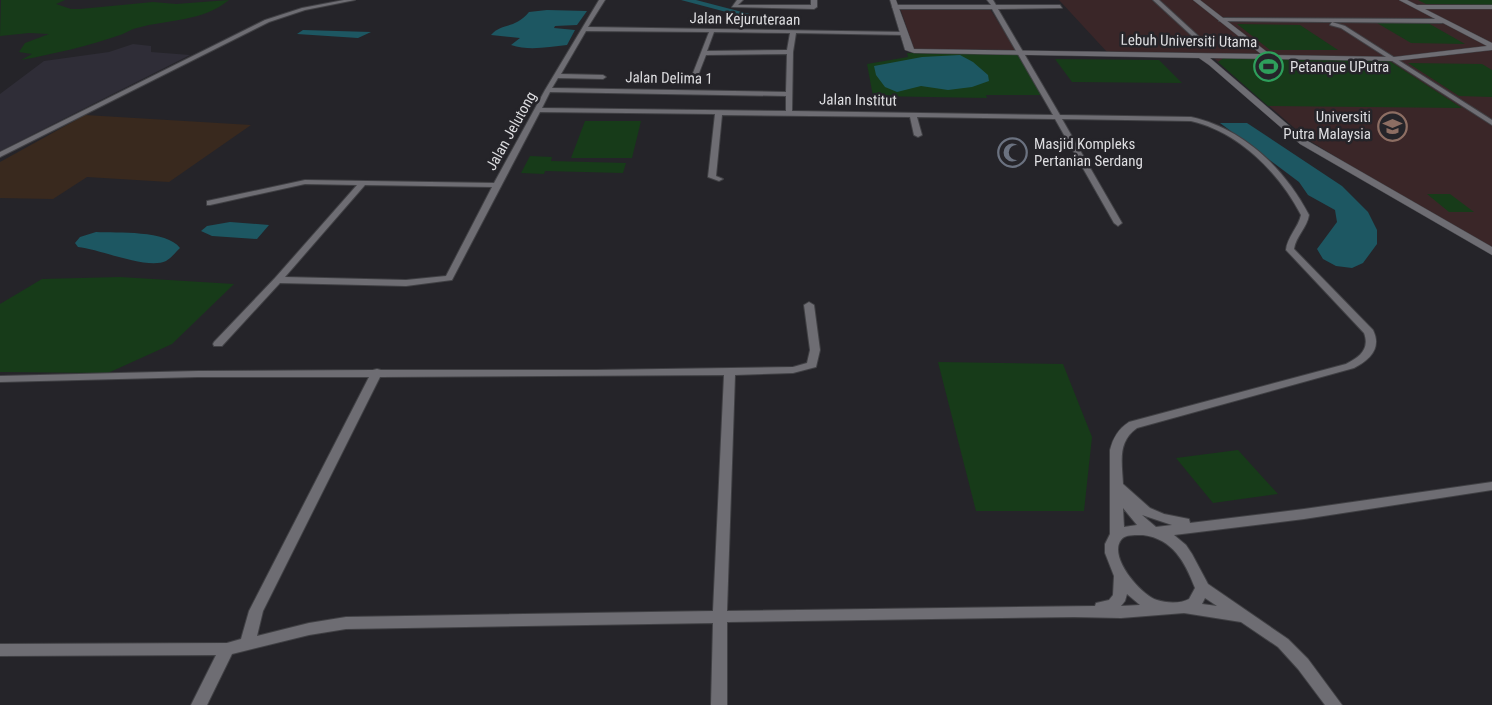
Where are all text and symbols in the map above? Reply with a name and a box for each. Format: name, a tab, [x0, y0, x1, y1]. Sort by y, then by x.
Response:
street label: Jalan Kejuruteraan	[690, 9, 800, 29]
street label: Lebuh Universiti Utama	[1121, 31, 1257, 51]
sports icon: Petanque UPutra	[1253, 51, 1285, 83]
place label: Petanque UPutra	[1290, 58, 1389, 76]
street label: Jalan Delima 1	[625, 68, 713, 88]
street label: Jalan Jelutong	[482, 88, 540, 174]
street label: Jalan Institut	[819, 90, 897, 110]
place label: Universiti Putra Malaysia	[1283, 108, 1371, 143]
school or university icon: Universiti Putra Malaysia	[1376, 110, 1408, 142]
place label: Masjid Kompleks Pertanian Serdang	[1034, 135, 1143, 170]
mosque icon: Masjid Kompleks Pertanian Serdang	[997, 137, 1029, 169]

